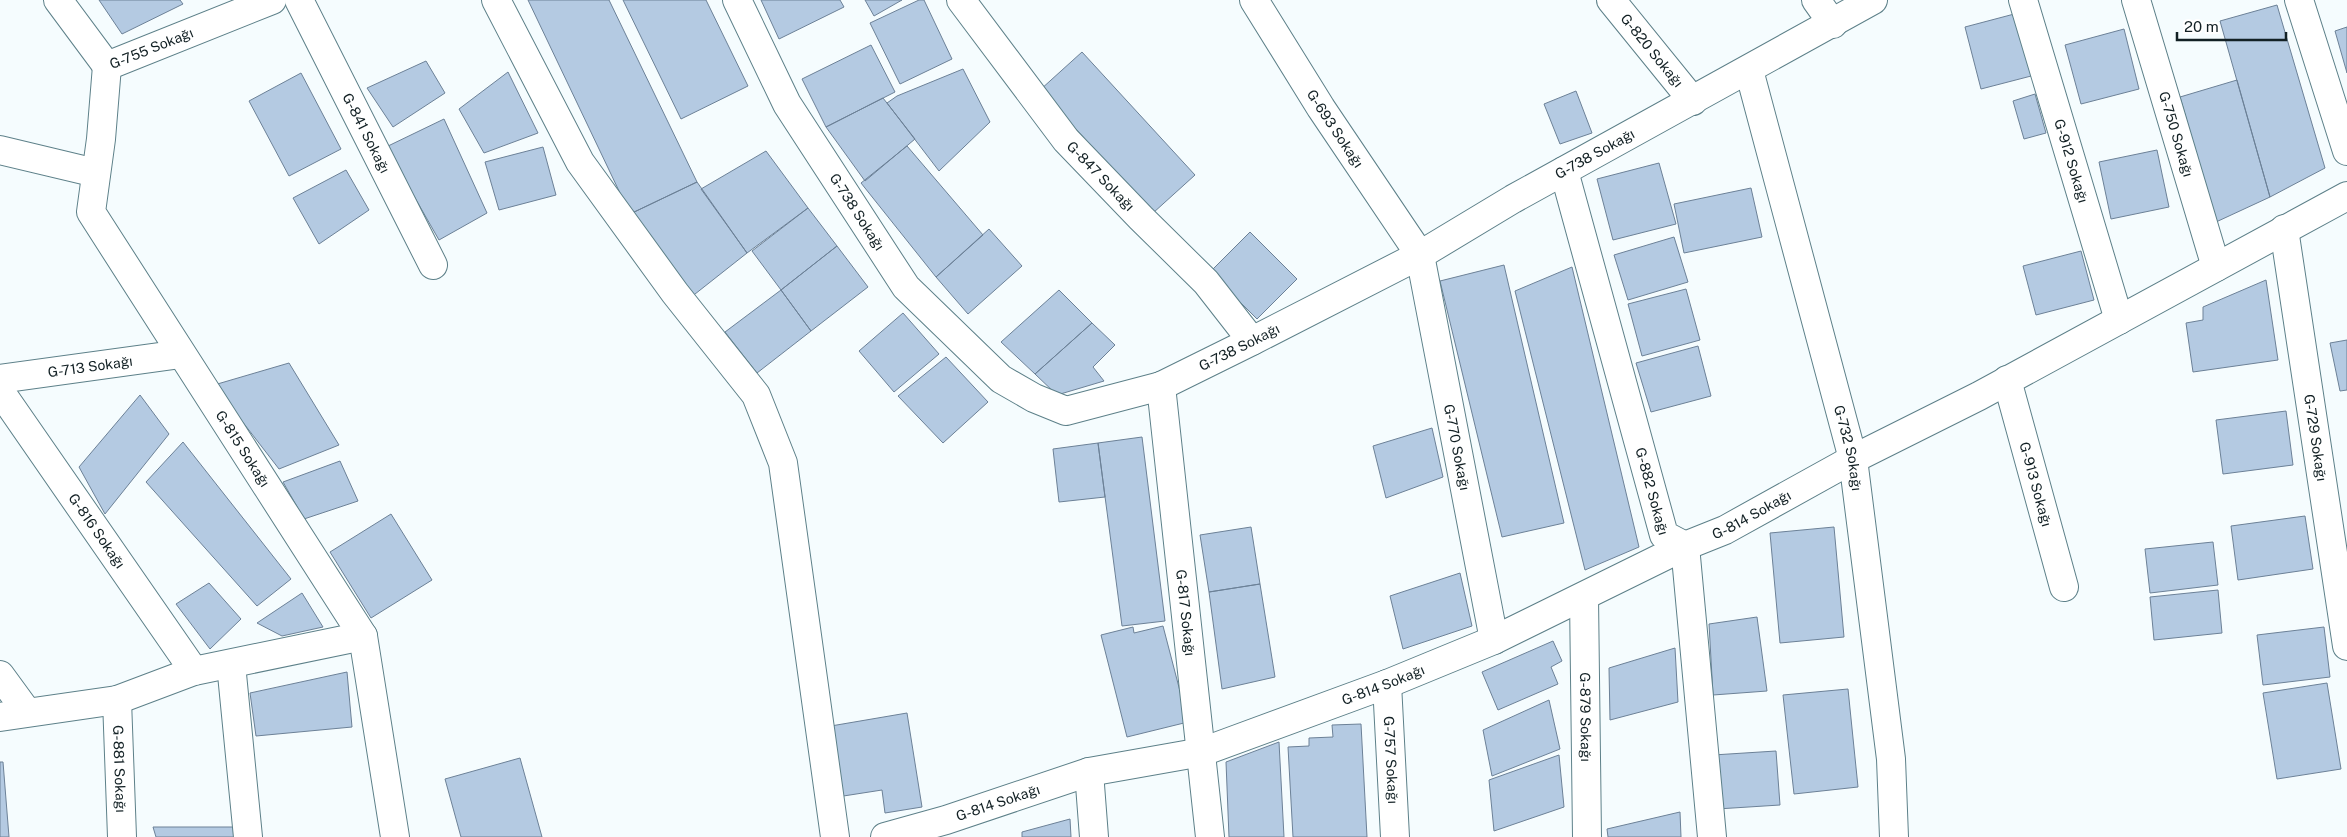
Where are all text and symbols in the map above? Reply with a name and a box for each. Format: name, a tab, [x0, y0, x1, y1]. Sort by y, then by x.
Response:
scale bar	[2177, 10, 2286, 42]
street label: G-820 Sokağı	[1617, 11, 1686, 90]
text: 20 m	[2184, 18, 2219, 35]
street label: G-755 Sokağı	[107, 24, 195, 72]
street label: G-693 Sokağı	[1304, 87, 1367, 170]
street label: G-841 Sokağı	[339, 90, 393, 176]
street label: G-750 Sokağı	[2156, 90, 2196, 179]
street label: G-912 Sokağı	[2051, 117, 2091, 205]
street label: G-738 Sokağı	[1552, 125, 1637, 182]
street label: G-847 Sokağı	[1064, 138, 1138, 214]
street label: G-738 Sokağı	[826, 171, 888, 253]
street label: G-738 Sokağı	[1196, 320, 1282, 374]
street label: G-713 Sokağı	[47, 353, 134, 380]
street label: G-729 Sokağı	[2301, 393, 2330, 482]
street label: G-770 Sokağı	[1441, 403, 1473, 492]
street label: G-732 Sokağı	[1831, 403, 1865, 492]
street label: G-815 Sokağı	[212, 407, 273, 490]
street label: G-913 Sokağı	[2016, 440, 2055, 528]
street label: G-882 Sokağı	[1632, 446, 1672, 537]
street label: G-814 Sokağı	[1710, 487, 1794, 542]
street label: G-816 Sokağı	[65, 490, 128, 571]
street label: G-817 Sokağı	[1173, 569, 1198, 657]
street label: G-814 Sokağı	[1339, 662, 1427, 708]
street label: G-879 Sokağı	[1577, 672, 1594, 762]
street label: G-757 Sokağı	[1381, 716, 1401, 804]
street label: G-881 Sokağı	[110, 725, 129, 813]
street label: G-814 Sokağı	[954, 781, 1042, 824]

